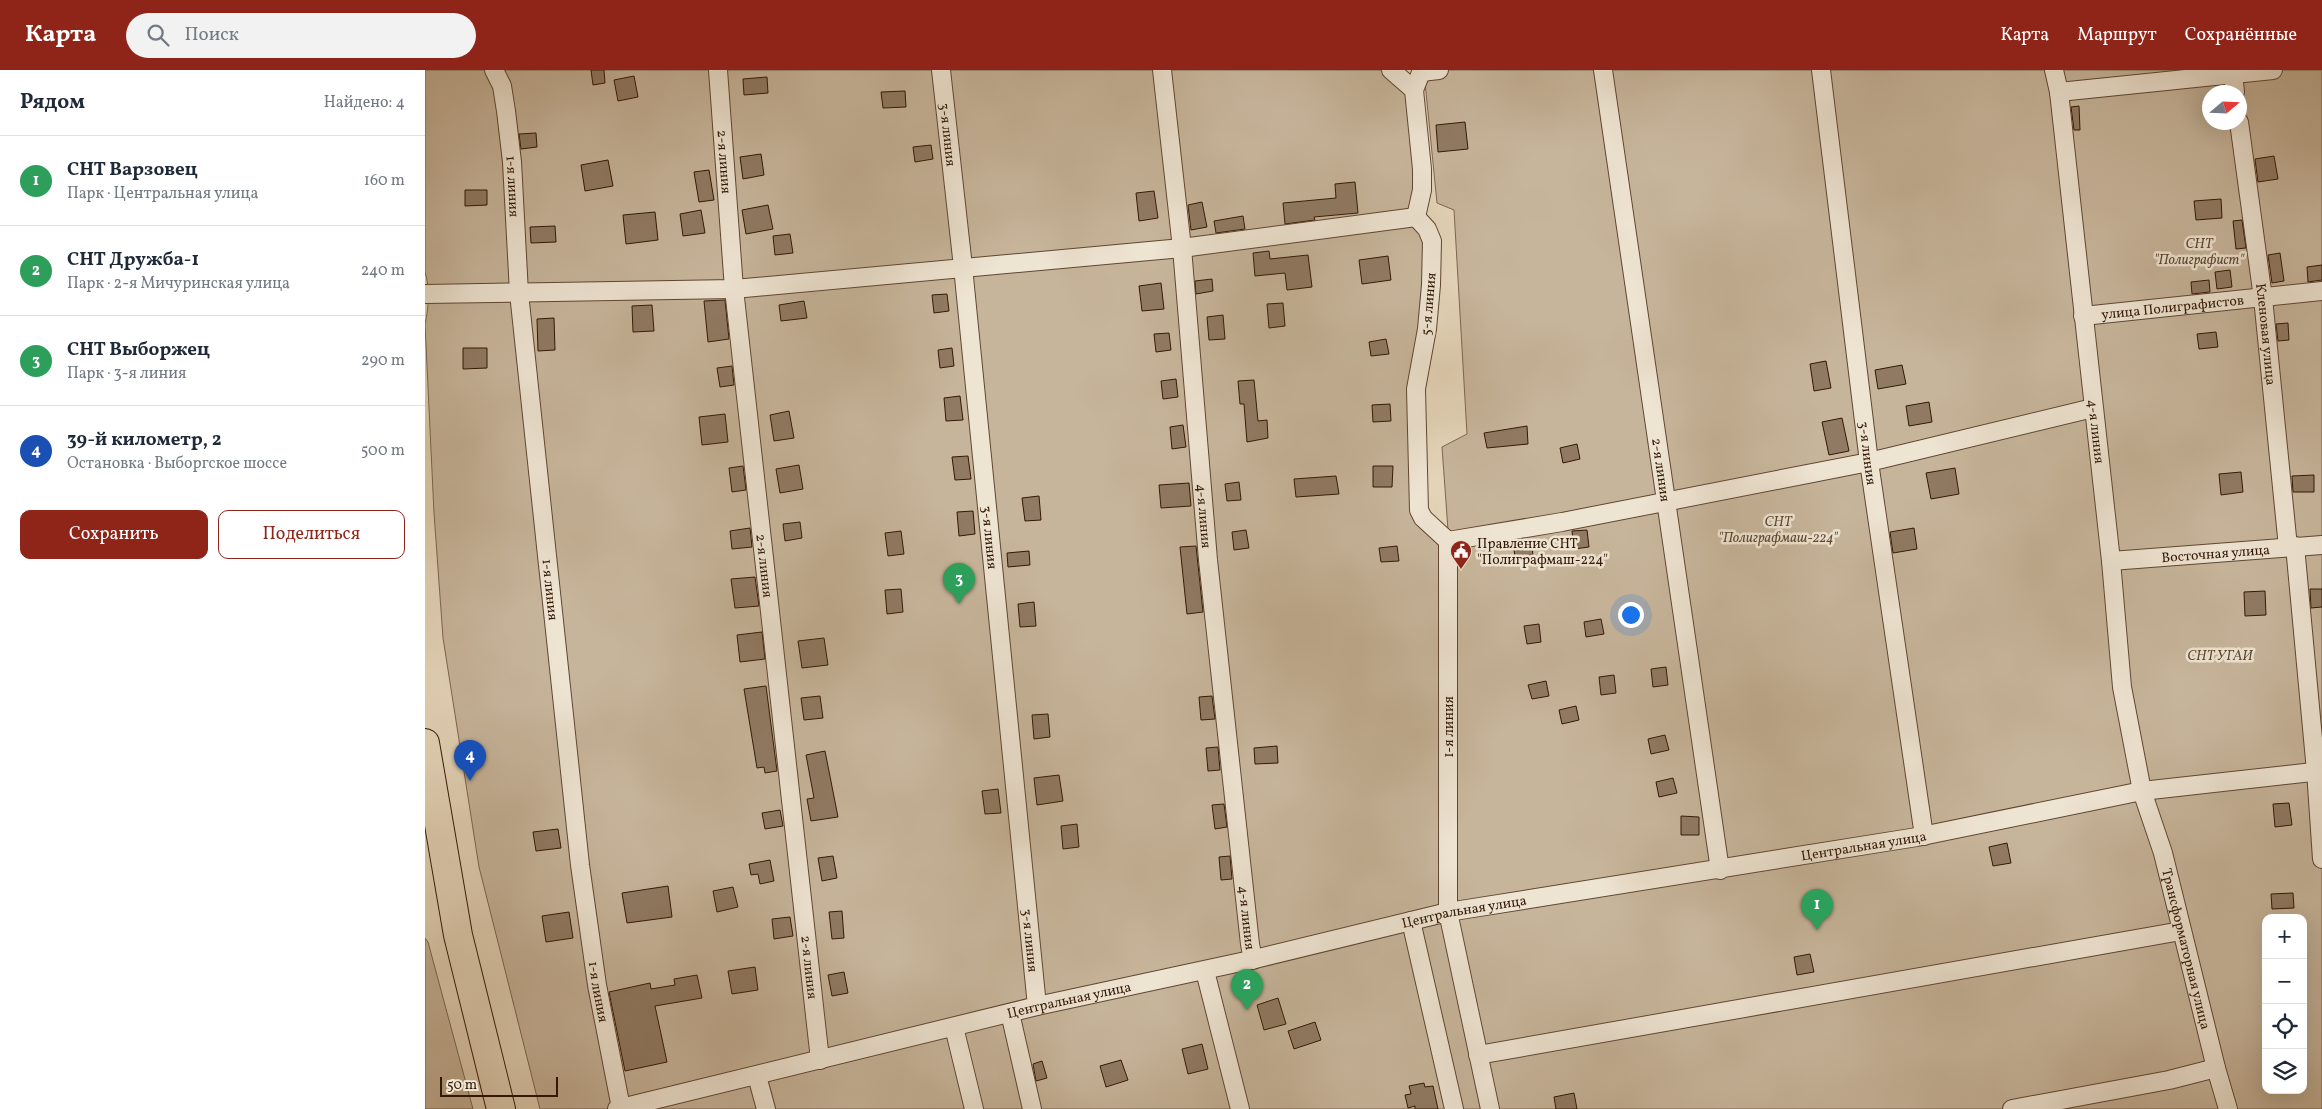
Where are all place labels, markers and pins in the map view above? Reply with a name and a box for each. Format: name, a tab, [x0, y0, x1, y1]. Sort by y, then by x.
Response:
place label: Правление СНТ "Полиграфмаш-224"	[1477, 535, 1608, 570]
public building icon: Правление СНТ "Полиграфмаш-224"	[1449, 539, 1473, 570]
pin: 3	[943, 563, 975, 604]
pin: 4	[454, 740, 486, 781]
pin: 1	[1801, 889, 1833, 930]
pin: 2	[1231, 969, 1263, 1010]

